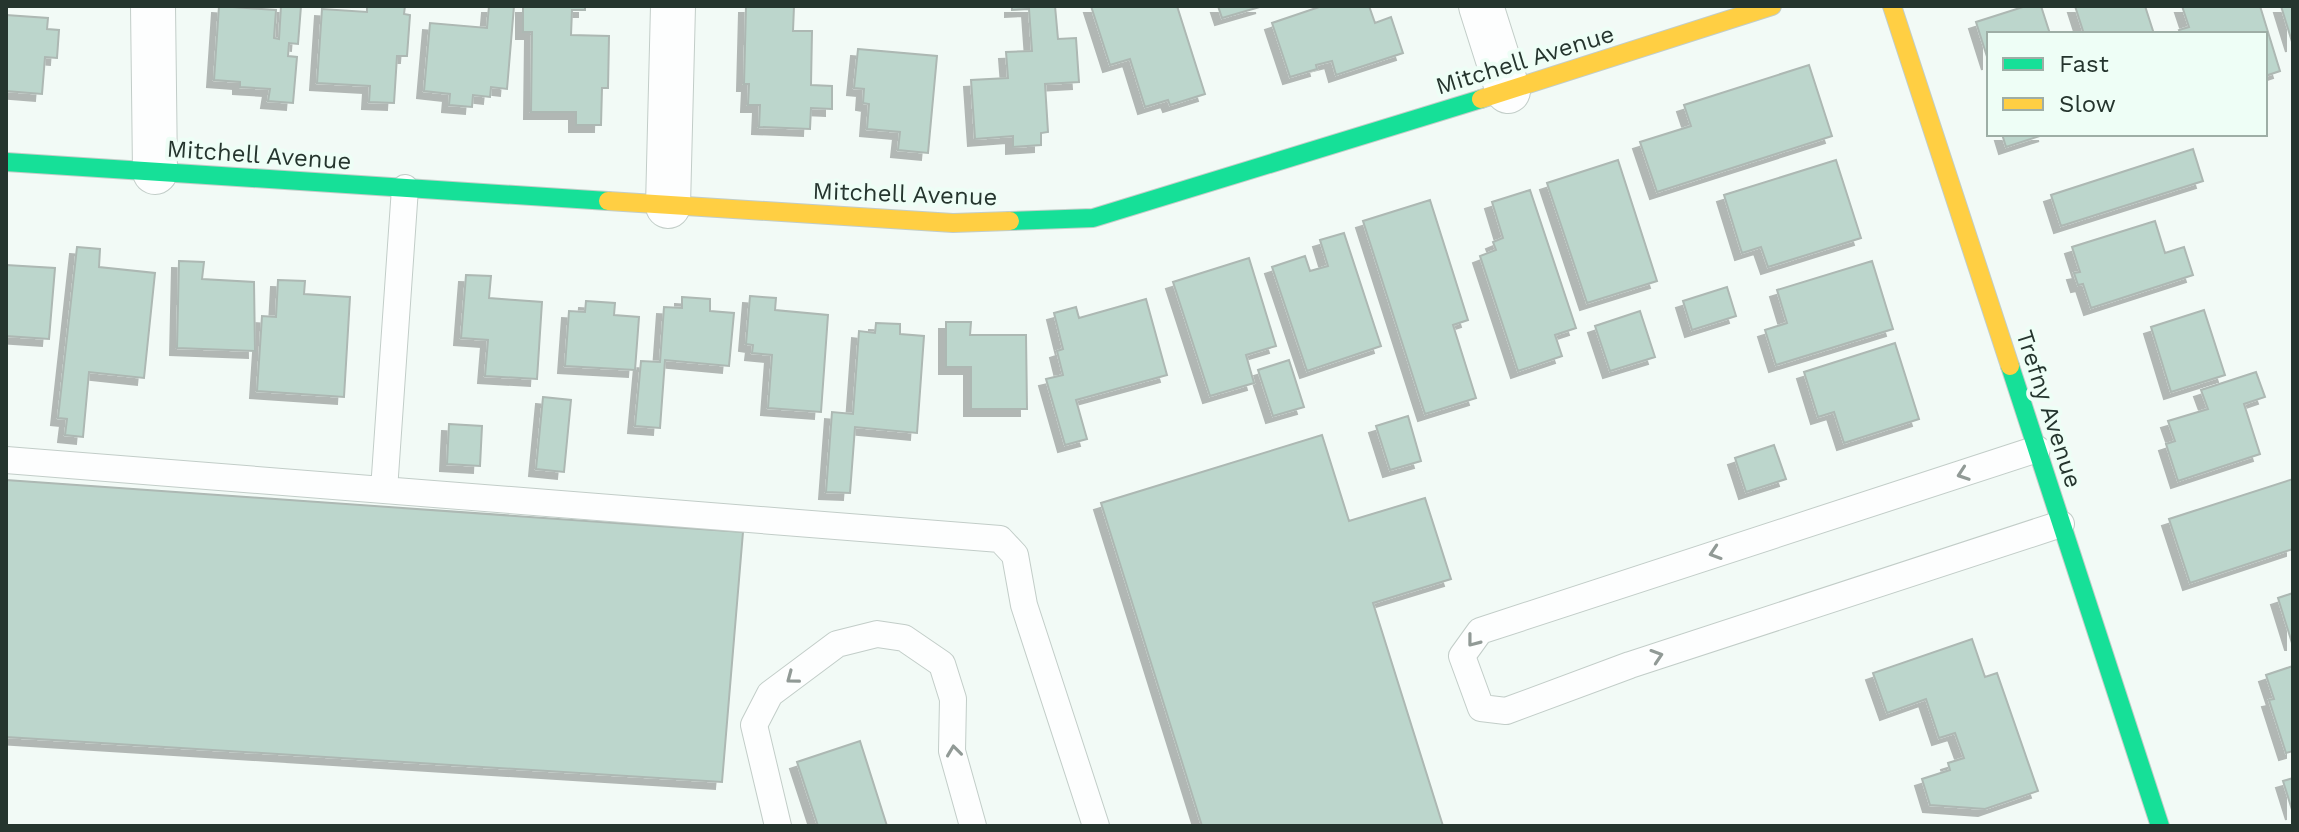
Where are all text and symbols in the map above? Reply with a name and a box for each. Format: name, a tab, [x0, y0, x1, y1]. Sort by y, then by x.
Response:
street label: Mitchell Avenue	[1432, 20, 1618, 100]
legend	[1987, 32, 2267, 136]
text: Fast	[2059, 50, 2109, 78]
text: Slow	[2059, 90, 2116, 118]
street label: Mitchell Avenue	[166, 135, 352, 175]
street label: Mitchell Avenue	[812, 177, 998, 211]
street label: Trefny Avenue	[2010, 327, 2088, 491]
one-way arrow	[1957, 465, 1971, 481]
one-way arrow	[1709, 544, 1723, 560]
one-way arrow	[1469, 632, 1483, 647]
one-way arrow	[1649, 650, 1663, 666]
one-way arrow	[786, 668, 800, 682]
one-way arrow	[946, 744, 963, 757]

